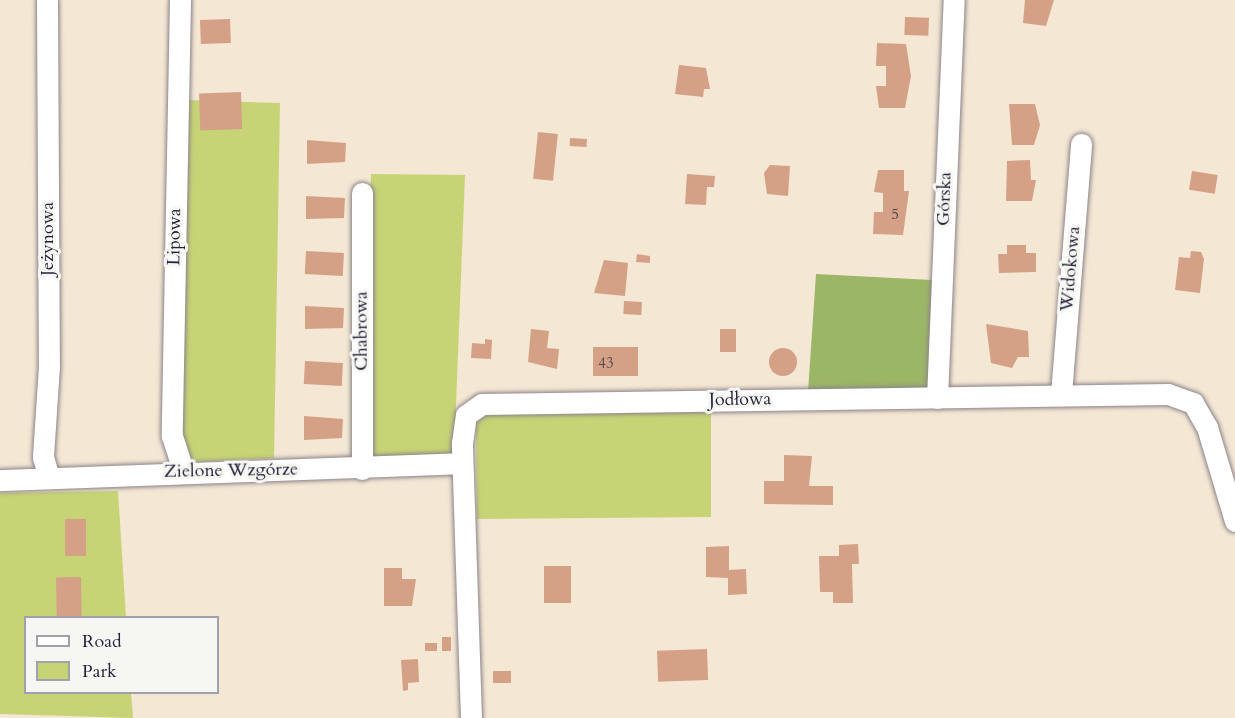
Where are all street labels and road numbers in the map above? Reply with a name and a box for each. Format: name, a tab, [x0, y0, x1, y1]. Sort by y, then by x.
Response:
street label: Górska	[933, 172, 957, 226]
street label: Jeżynowa	[37, 202, 59, 276]
street label: Lipowa	[164, 208, 186, 266]
street label: Widokowa	[1057, 225, 1085, 313]
street label: Chabrowa	[351, 291, 373, 371]
street label: Jodłowa	[709, 389, 771, 411]
street label: Zielone Wzgórze	[164, 459, 298, 483]

